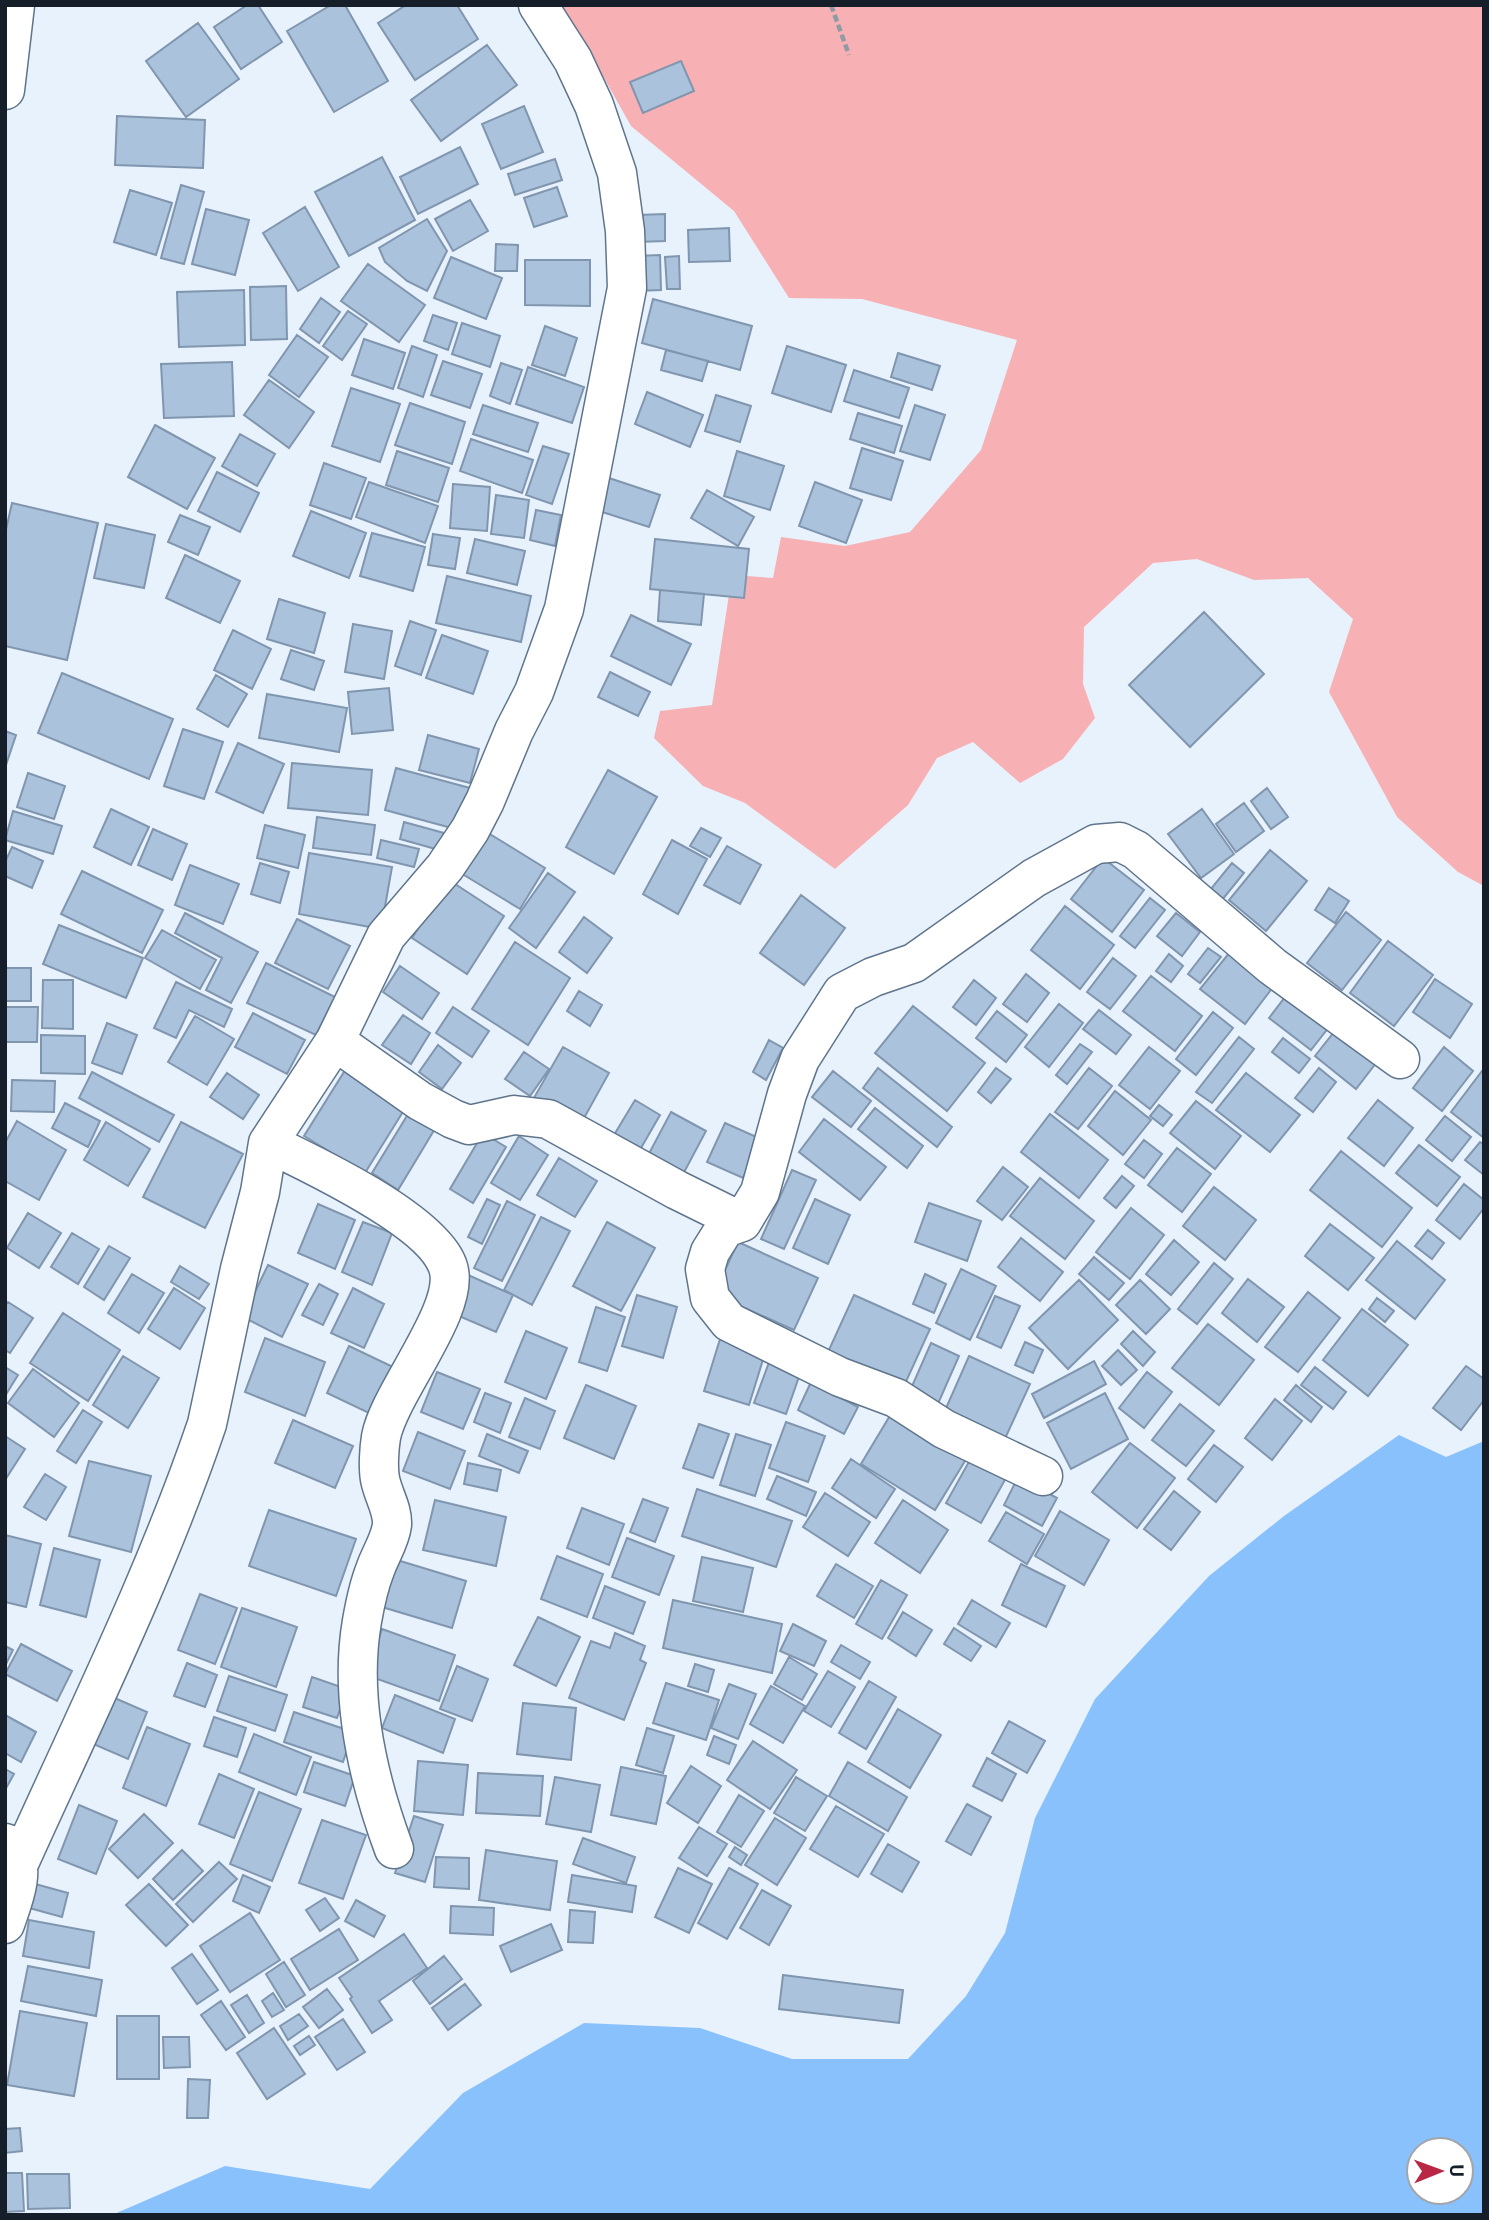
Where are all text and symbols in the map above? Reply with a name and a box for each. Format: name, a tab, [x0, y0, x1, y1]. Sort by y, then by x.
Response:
north arrow	[1405, 2136, 1475, 2206]
text: U	[1445, 2164, 1468, 2177]

